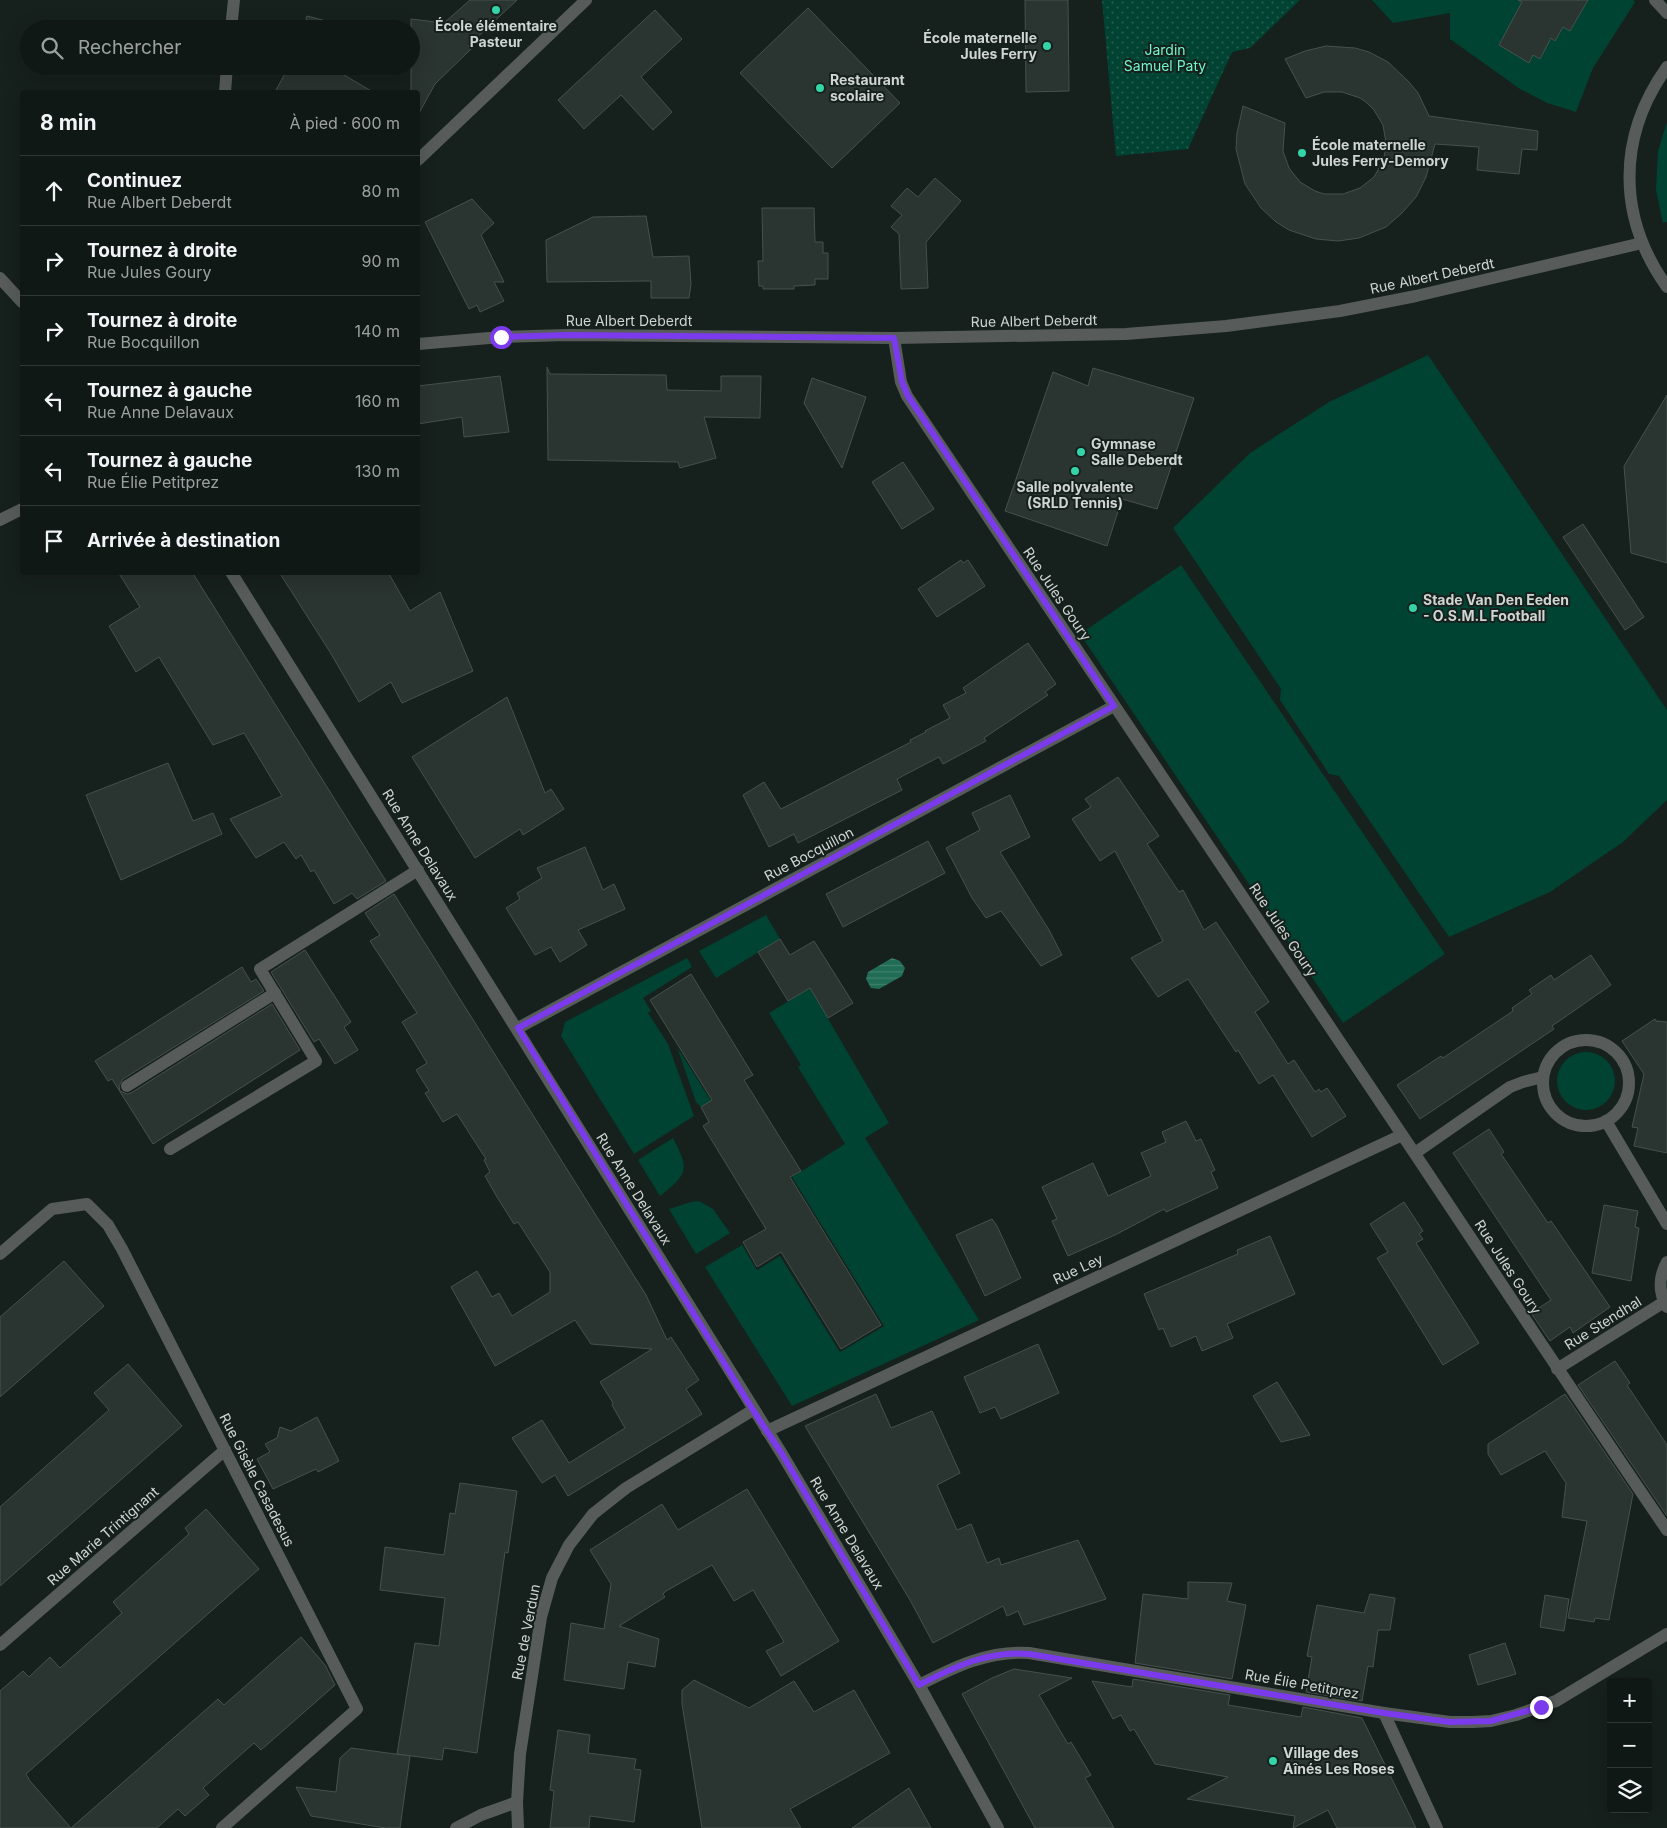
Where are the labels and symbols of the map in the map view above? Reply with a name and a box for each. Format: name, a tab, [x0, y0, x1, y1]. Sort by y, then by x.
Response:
marker: École élémentaire Pasteur	[490, 4, 502, 16]
place label: École élémentaire Pasteur	[435, 16, 557, 50]
place label: École maternelle Jules Ferry	[923, 28, 1038, 62]
marker: École maternelle Jules Ferry	[1041, 40, 1053, 52]
park label: Jardin Samuel Paty	[1124, 41, 1206, 74]
place label: Restaurant scolaire	[830, 71, 905, 104]
marker: Restaurant scolaire	[814, 82, 826, 94]
place label: École maternelle Jules Ferry-Demory	[1312, 135, 1449, 169]
marker: École maternelle Jules Ferry-Demory	[1296, 147, 1308, 159]
street label: Rue Albert Deberdt	[1368, 254, 1496, 297]
street label: Rue Albert Deberdt	[971, 311, 1098, 330]
street label: Rue Albert Deberdt	[566, 312, 693, 329]
route start	[490, 326, 513, 349]
place label: Gymnase Salle Deberdt	[1091, 435, 1183, 468]
marker: Gymnase Salle Deberdt	[1075, 446, 1087, 458]
marker: Salle polyvalente (SRLD Tennis)	[1069, 465, 1081, 477]
place label: Salle polyvalente (SRLD Tennis)	[1017, 478, 1133, 511]
street label: Rue Jules Goury	[1020, 544, 1095, 644]
place label: Stade Van Den Eeden - O.S.M.L Football	[1423, 591, 1569, 624]
marker: Stade Van Den Eeden - O.S.M.L Football	[1407, 602, 1419, 614]
street label: Rue Anne Delavaux	[379, 786, 462, 904]
street label: Rue Bocquillon	[761, 823, 856, 884]
street label: Rue Jules Goury	[1246, 880, 1321, 980]
street label: Rue Anne Delavaux	[593, 1130, 676, 1248]
street label: Rue Jules Goury	[1472, 1216, 1545, 1317]
street label: Rue Ley	[1050, 1250, 1106, 1287]
street label: Rue Stendhal	[1561, 1292, 1644, 1353]
street label: Rue Gisèle Casadesus	[216, 1410, 298, 1549]
street label: Rue Anne Delavaux	[807, 1473, 888, 1593]
street label: Rue Marie Trintignant	[44, 1482, 162, 1589]
street label: Rue de Verdun	[508, 1583, 543, 1681]
street label: Rue Élie Petitprez	[1244, 1665, 1360, 1702]
route end	[1530, 1696, 1553, 1719]
place label: Village des Aînés Les Roses	[1283, 1744, 1395, 1777]
marker: Village des Aînés Les Roses	[1267, 1755, 1279, 1767]

